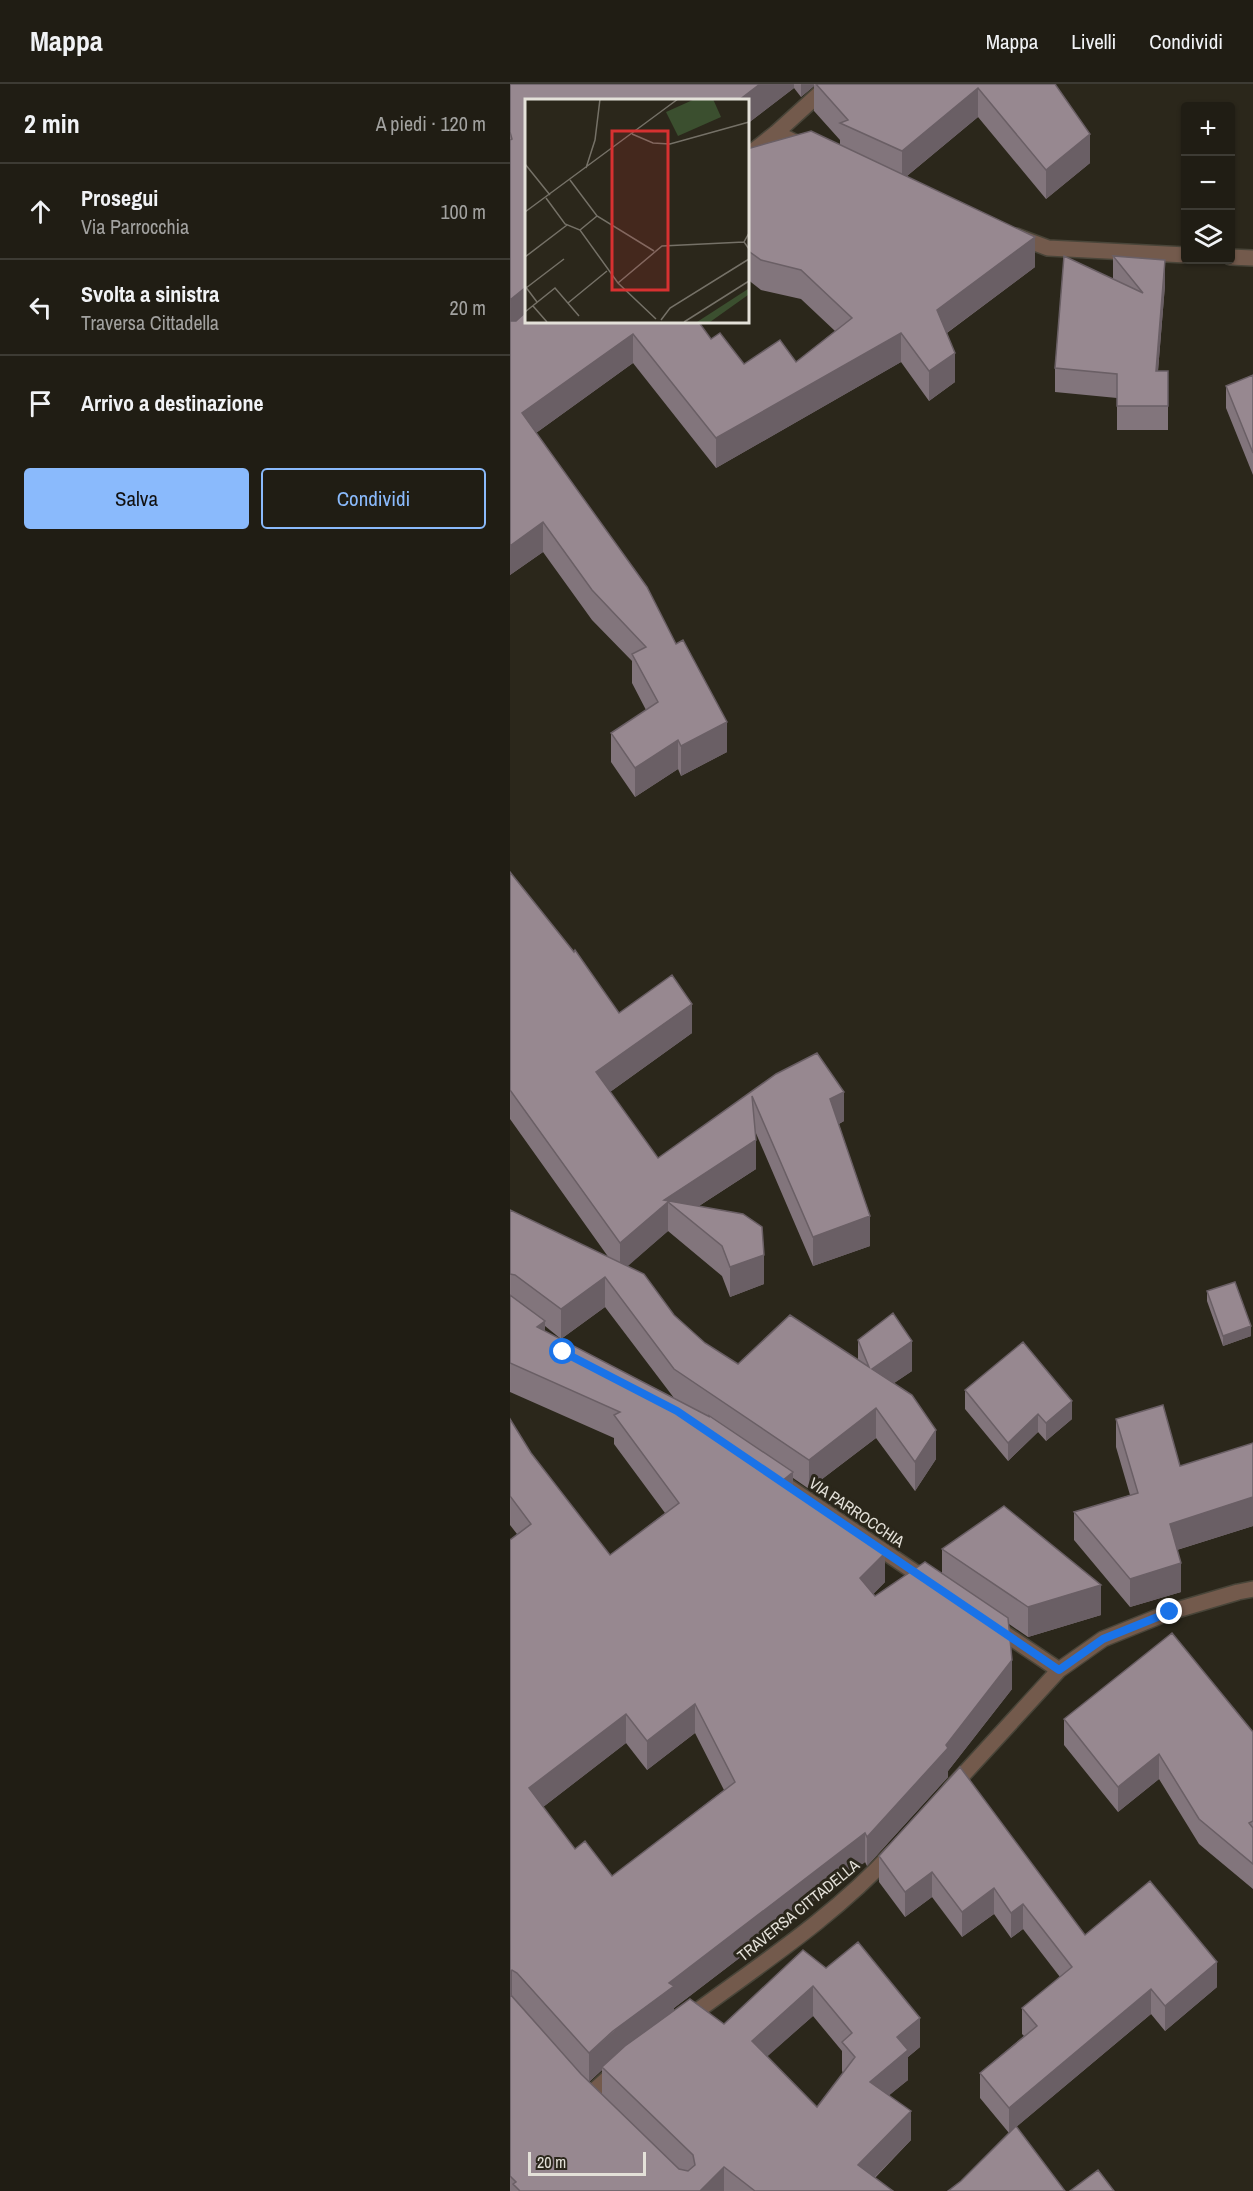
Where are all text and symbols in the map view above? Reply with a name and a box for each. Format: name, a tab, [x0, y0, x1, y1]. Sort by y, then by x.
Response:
text: Mappa	[30, 22, 103, 60]
text: Mappa	[986, 27, 1038, 56]
text: Livelli	[1071, 27, 1116, 56]
text: Condividi	[1149, 27, 1223, 56]
inset map	[525, 99, 748, 322]
map controls	[1181, 102, 1235, 264]
button: +	[1181, 102, 1235, 156]
text: 2 min	[24, 106, 80, 141]
text: A piedi · 120 m	[376, 110, 486, 137]
button: −	[1181, 156, 1235, 210]
text: Prosegui	[81, 183, 158, 213]
icon: ahead	[24, 195, 57, 228]
text: 100 m	[440, 198, 486, 225]
button: layers	[1181, 210, 1235, 264]
text: Via Parrocchia	[81, 213, 189, 240]
text: Svolta a sinistra	[81, 279, 219, 309]
icon: left	[24, 291, 57, 324]
text: 20 m	[450, 294, 486, 321]
text: Traversa Cittadella	[81, 309, 219, 336]
icon: arrive	[24, 387, 57, 420]
text: Arrivo a destinazione	[81, 388, 263, 418]
button: Salva	[24, 468, 249, 529]
button: Condividi	[261, 468, 486, 529]
route start	[549, 1338, 575, 1364]
street label: VIA PARROCCHIA	[805, 1472, 909, 1552]
route end	[1156, 1598, 1182, 1624]
street label: TRAVERSA CITTADELLA	[732, 1854, 864, 1966]
scale bar	[528, 2149, 646, 2176]
text: 20 m	[537, 2151, 566, 2173]

